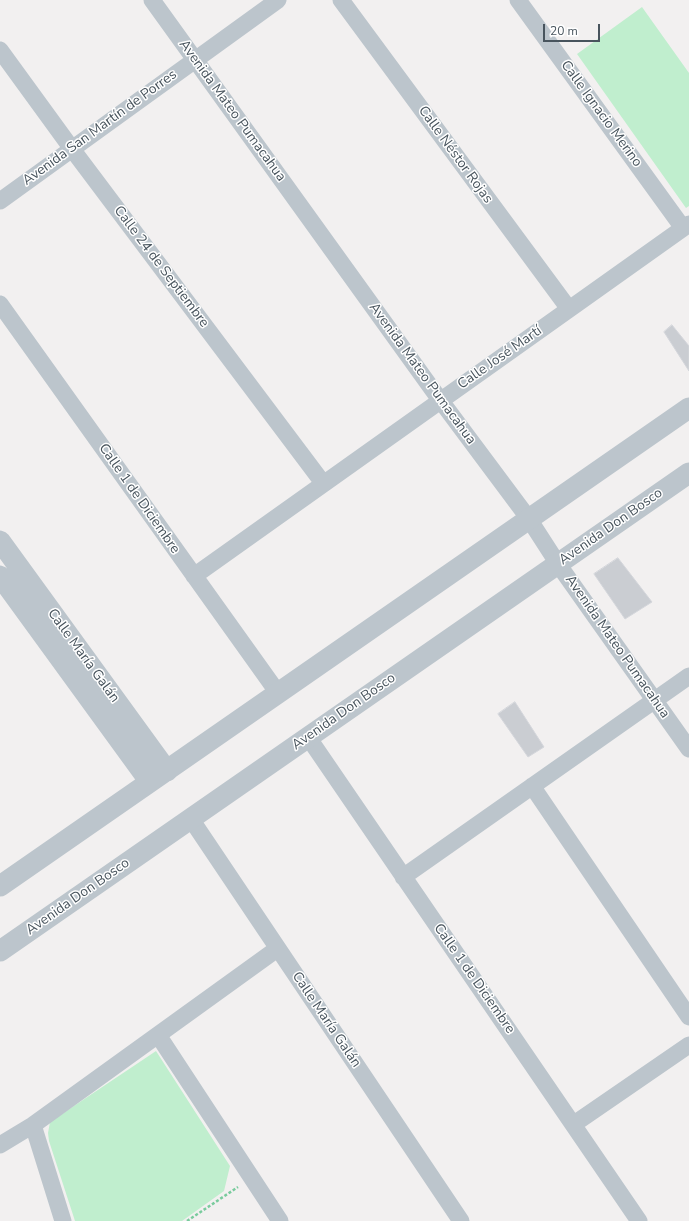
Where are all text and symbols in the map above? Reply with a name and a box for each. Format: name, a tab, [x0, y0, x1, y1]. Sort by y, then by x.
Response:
scale bar	[545, 16, 602, 42]
text: 20 m	[550, 23, 578, 39]
street label: Avenida Mateo Pumacahua	[175, 37, 289, 185]
street label: Calle Ignacio Merino	[557, 57, 645, 171]
street label: Avenida San Martín de Porres	[20, 66, 180, 190]
street label: Calle Néstor Rojas	[414, 103, 496, 207]
street label: Calle 24 de Septiembre	[110, 203, 212, 331]
street label: Avenida Mateo Pumacahua	[365, 300, 479, 448]
street label: Calle José Martí	[455, 323, 545, 393]
street label: Calle 1 de Diciembre	[95, 441, 183, 557]
street label: Avenida Don Bosco	[556, 485, 666, 569]
street label: Avenida Mateo Pumacahua	[561, 572, 673, 722]
street label: Calle María Galán	[43, 606, 123, 706]
street label: Avenida Don Bosco	[289, 670, 399, 754]
street label: Avenida Don Bosco	[23, 855, 133, 939]
street label: Calle 1 de Diciembre	[430, 921, 518, 1037]
street label: Calle María Galán	[288, 969, 364, 1071]

